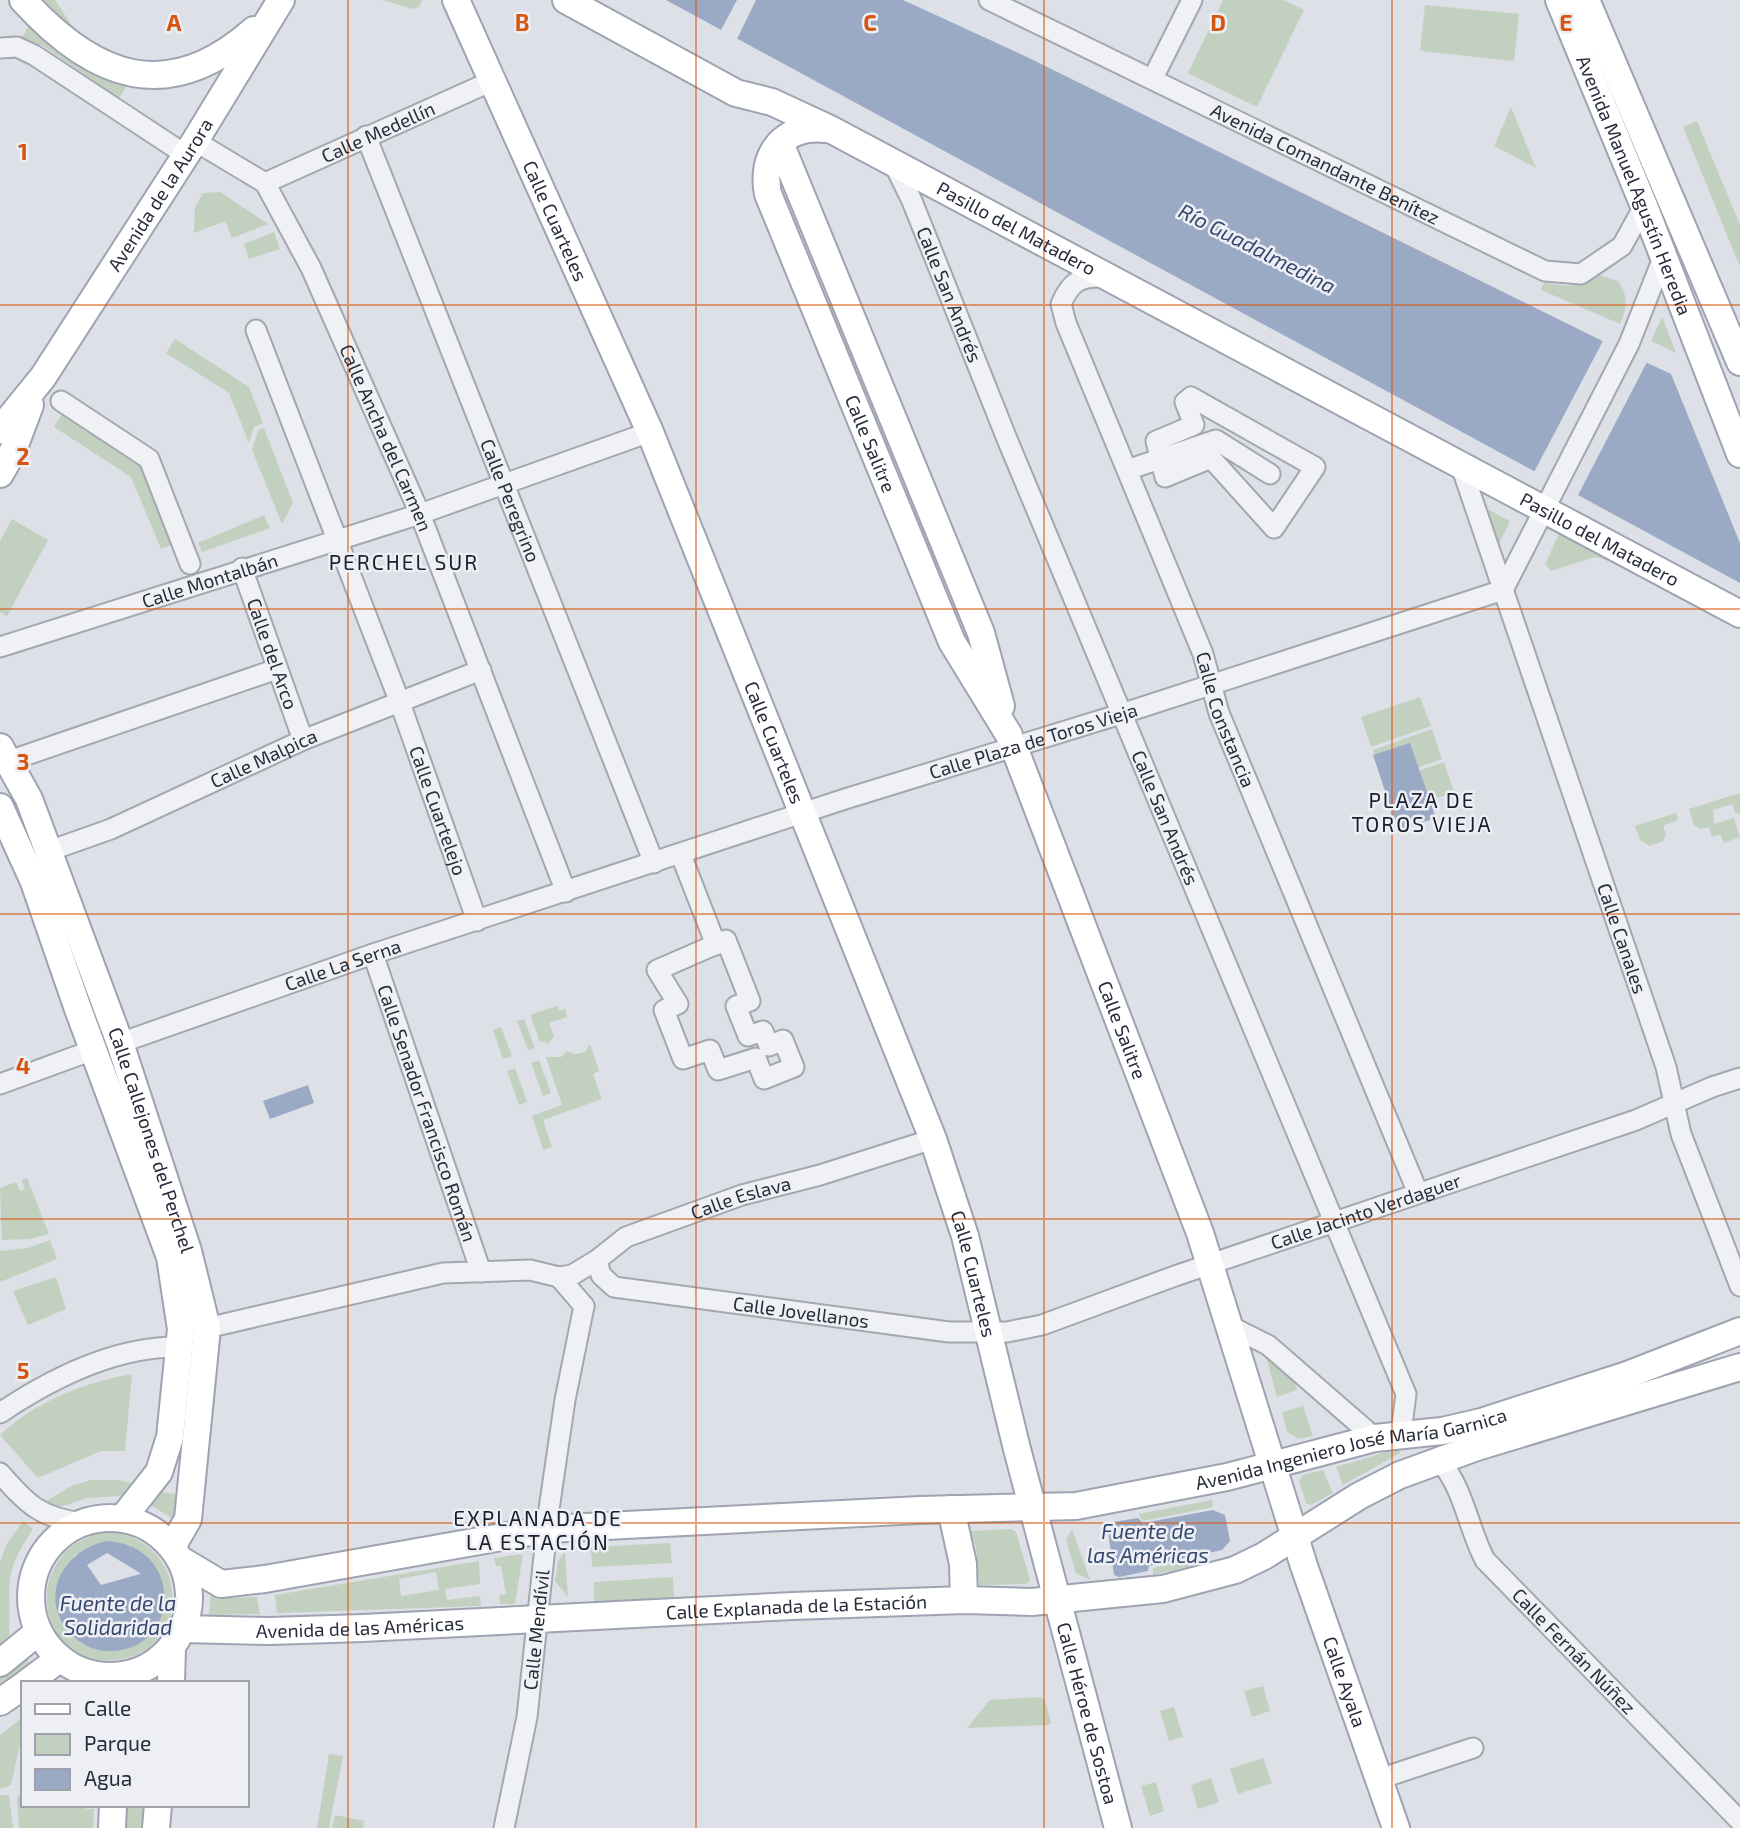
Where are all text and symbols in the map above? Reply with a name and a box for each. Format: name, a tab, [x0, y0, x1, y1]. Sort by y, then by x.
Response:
text: A	[166, 8, 182, 36]
text: B	[515, 8, 529, 36]
text: C	[863, 8, 877, 36]
text: D	[1210, 8, 1226, 36]
text: E	[1559, 8, 1573, 36]
street label: Avenida Manuel Agustín Heredia	[1572, 52, 1697, 318]
street label: Calle Medellín	[317, 96, 438, 167]
street label: Avenida Comandante Benítez	[1207, 98, 1444, 229]
street label: Avenida de la Aurora	[102, 114, 217, 275]
text: 1	[18, 137, 28, 165]
street label: Calle Cuarteles	[519, 157, 593, 284]
street label: Pasillo del Matadero	[933, 176, 1100, 280]
water label: Río Guadalmedina	[1175, 197, 1340, 298]
street label: Calle San Andrés	[912, 223, 987, 365]
street label: Calle Ancha del Carmen	[335, 341, 438, 534]
street label: Calle Salitre	[841, 391, 901, 496]
street label: Calle Peregrino	[476, 435, 546, 565]
text: 2	[16, 442, 30, 470]
street label: Pasillo del Matadero	[1516, 487, 1683, 591]
street label: Calle Montalbán	[139, 548, 280, 612]
district label: PERCHEL SUR	[329, 549, 479, 574]
street label: Calle del Arco	[243, 595, 303, 712]
street label: Calle Constancia	[1192, 649, 1261, 791]
street label: Calle Cuarteles	[740, 678, 810, 807]
street label: Calle Plaza de Toros Vieja	[926, 697, 1140, 783]
street label: Calle Malpica	[206, 724, 320, 792]
street label: Calle Cuartelejo	[405, 743, 472, 878]
text: 3	[16, 747, 30, 775]
street label: Calle San Andrés	[1127, 747, 1204, 888]
district label: PLAZA DE TOROS VIEJA	[1351, 787, 1493, 836]
street label: Calle Canales	[1593, 880, 1652, 996]
street label: Calle La Serna	[281, 934, 404, 995]
street label: Calle Salitre	[1094, 977, 1152, 1082]
street label: Calle Senador Francisco Román	[373, 981, 482, 1244]
street label: Calle Callejones del Perchel	[104, 1024, 200, 1256]
text: 4	[16, 1051, 30, 1079]
street label: Calle Jacinto Verdaguer	[1267, 1168, 1464, 1254]
street label: Calle Eslava	[687, 1171, 793, 1224]
street label: Calle Cuarteles	[946, 1207, 1001, 1339]
street label: Calle Jovellanos	[732, 1291, 871, 1332]
text: 5	[17, 1356, 29, 1384]
street label: Avenida Ingeniero José María Garnica	[1193, 1403, 1509, 1494]
district label: EXPLANADA DE LA ESTACIÓN	[453, 1505, 623, 1554]
water label: Fuente de las Américas	[1087, 1518, 1209, 1567]
street label: Calle Mendívil	[518, 1568, 554, 1691]
street label: Calle Fernán Núñez	[1508, 1583, 1641, 1718]
street label: Calle Explanada de la Estación	[665, 1589, 927, 1623]
water label: Fuente de la Solidaridad	[60, 1590, 176, 1639]
street label: Avenida de las Américas	[256, 1611, 464, 1642]
street label: Calle Héroe de Sostoa	[1053, 1620, 1123, 1807]
street label: Calle Ayala	[1319, 1633, 1372, 1730]
legend	[21, 1681, 248, 1807]
text: Calle	[84, 1695, 131, 1720]
text: Parque	[84, 1730, 151, 1755]
text: Agua	[84, 1765, 132, 1790]

